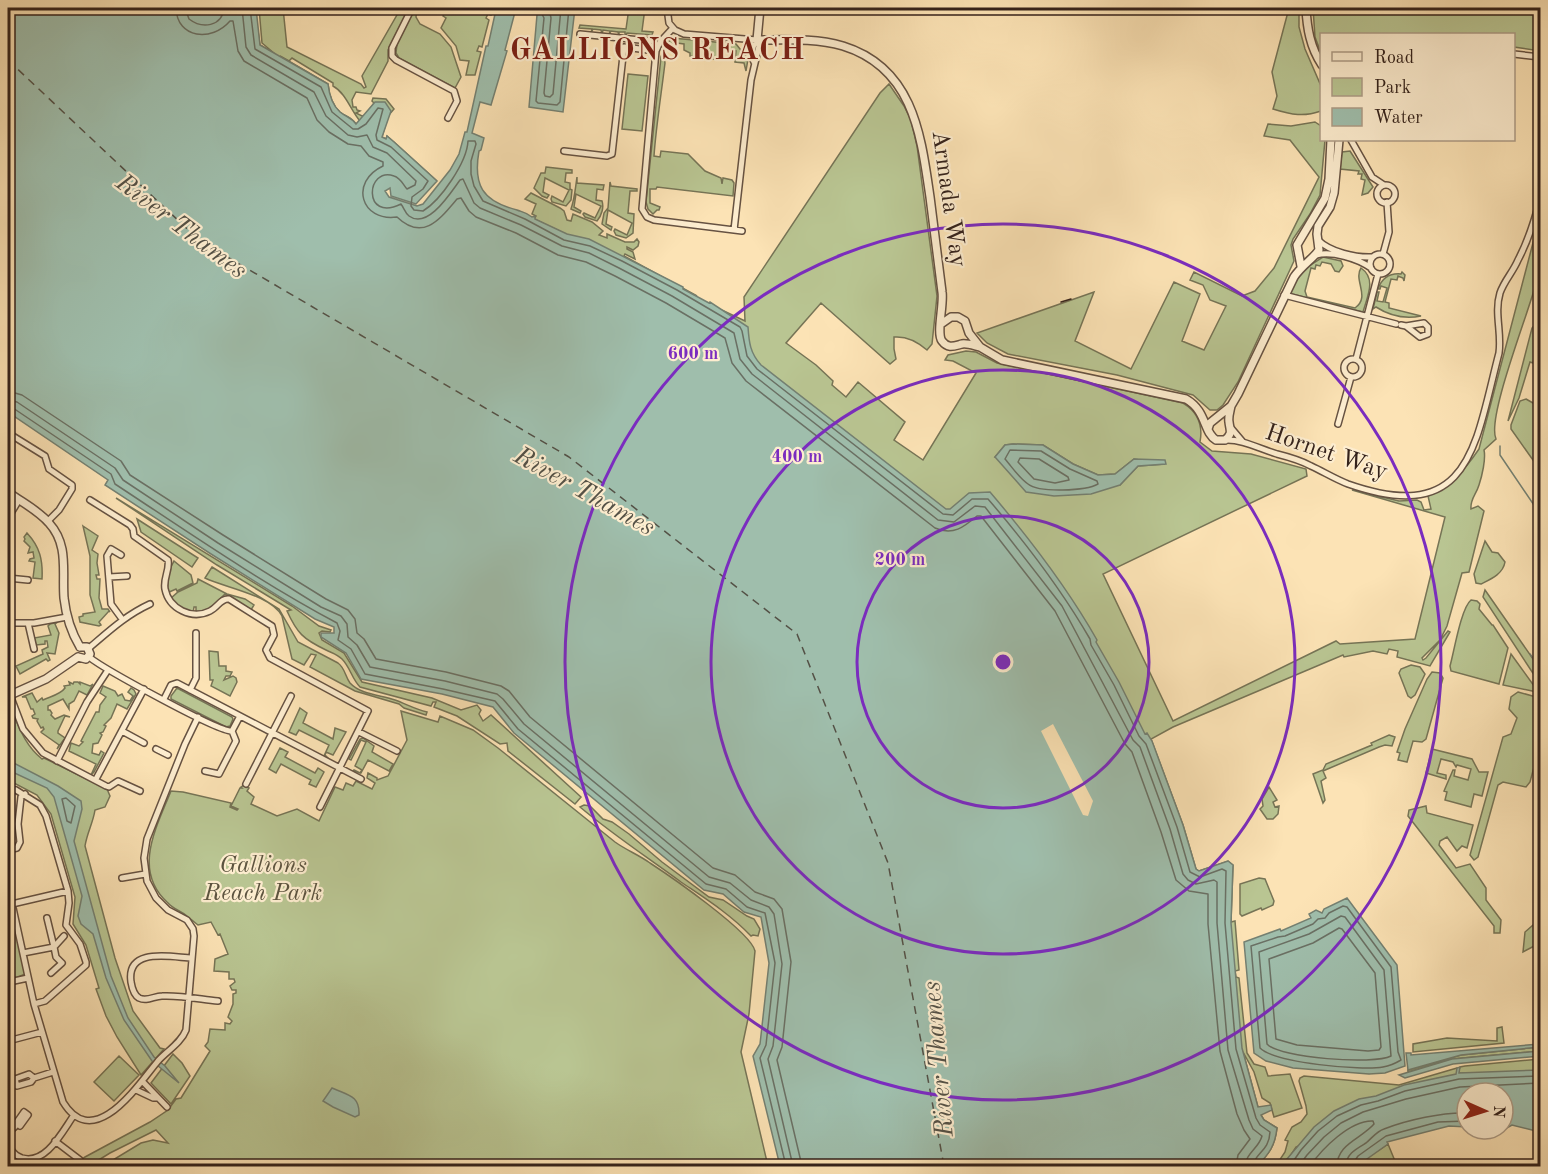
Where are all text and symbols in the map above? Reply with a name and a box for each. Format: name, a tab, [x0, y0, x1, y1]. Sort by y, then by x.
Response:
legend	[1320, 33, 1515, 141]
district label: GALLIONS REACH	[510, 36, 806, 66]
text: Road	[1374, 49, 1414, 67]
text: Park	[1374, 79, 1411, 97]
text: Water	[1374, 109, 1423, 127]
street label: Armada Way	[927, 129, 970, 269]
water label: River Thames	[110, 169, 251, 285]
text: 600 m	[668, 345, 718, 363]
street label: Hornet Way	[1262, 421, 1391, 485]
water label: River Thames	[508, 442, 659, 541]
text: 400 m	[772, 448, 822, 466]
text: 200 m	[875, 551, 925, 569]
centre of rings	[993, 652, 1013, 672]
park label: Gallions Reach Park	[203, 854, 322, 906]
water label: River Thames	[919, 980, 959, 1139]
north arrow	[1455, 1081, 1515, 1141]
text: N	[1490, 1105, 1506, 1119]

